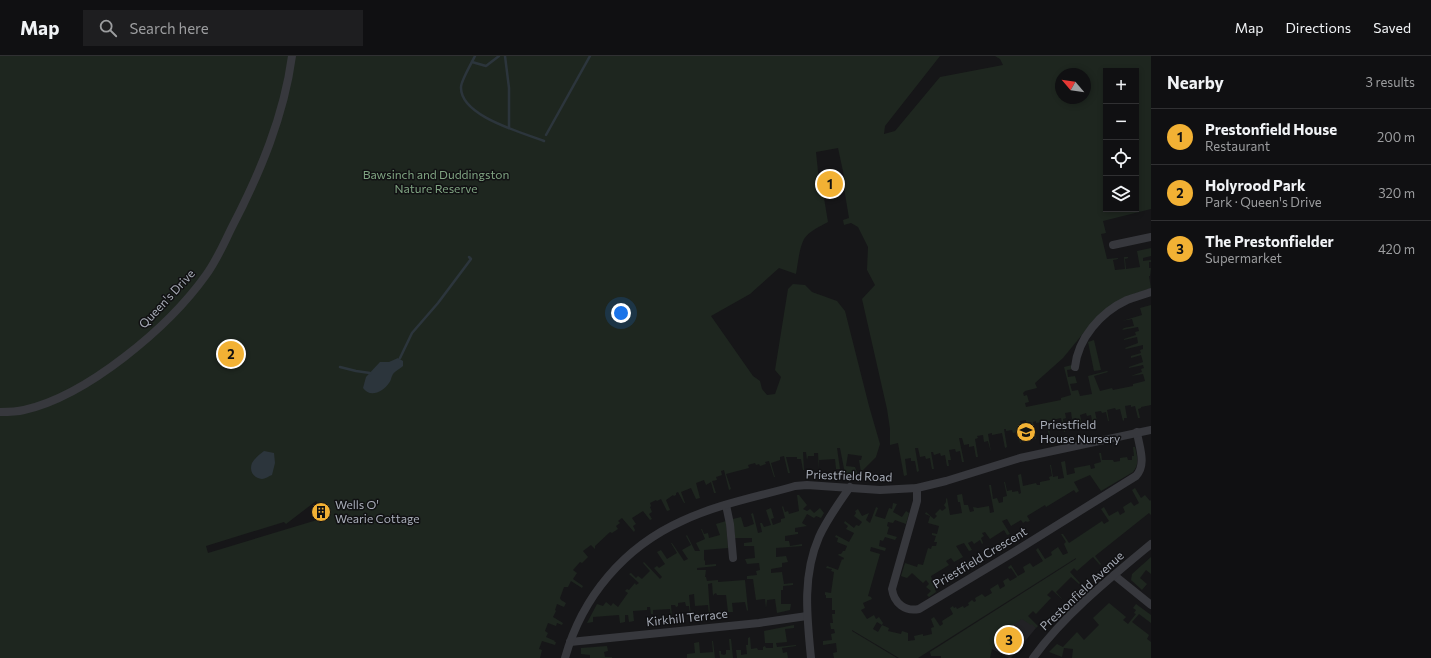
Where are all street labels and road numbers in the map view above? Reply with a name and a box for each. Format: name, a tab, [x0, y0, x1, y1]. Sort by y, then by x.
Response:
street label: Queen's Drive	[135, 266, 197, 331]
street label: Priestfield Road	[806, 466, 893, 484]
street label: Priestfield Crescent	[930, 524, 1029, 591]
street label: Prestonfield Avenue	[1037, 548, 1126, 633]
street label: Kirkhill Terrace	[645, 606, 728, 628]

